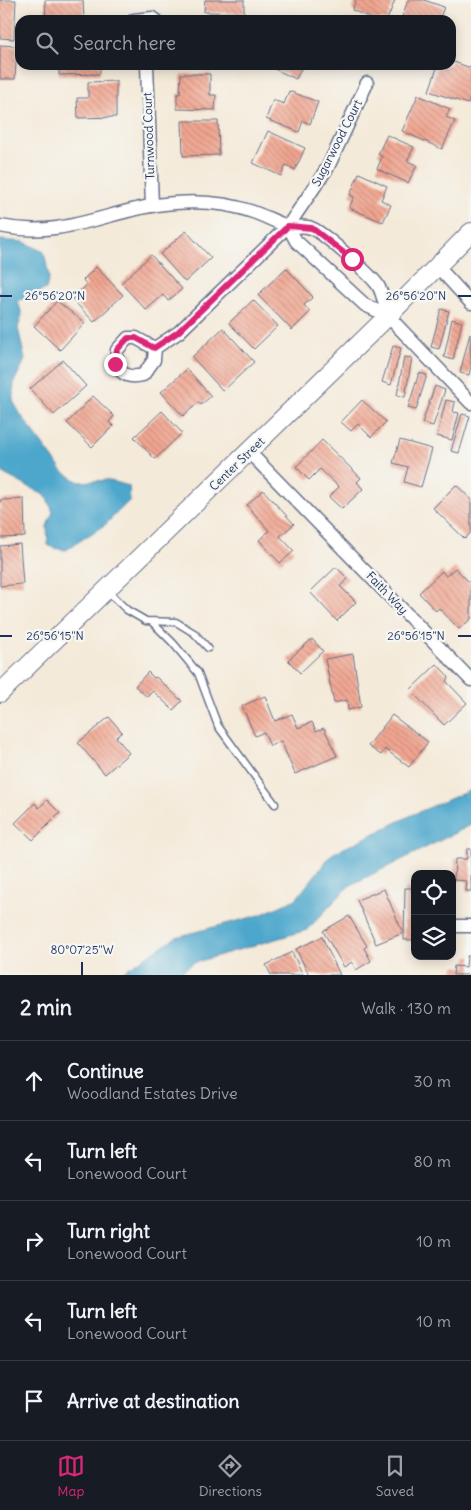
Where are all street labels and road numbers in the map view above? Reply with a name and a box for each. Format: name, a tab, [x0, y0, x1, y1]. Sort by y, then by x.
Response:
street label: Turnwood Court	[139, 92, 158, 180]
street label: Sugarwood Court	[308, 97, 365, 189]
street label: Center Street	[206, 434, 267, 494]
street label: Faith Way	[363, 568, 411, 617]

